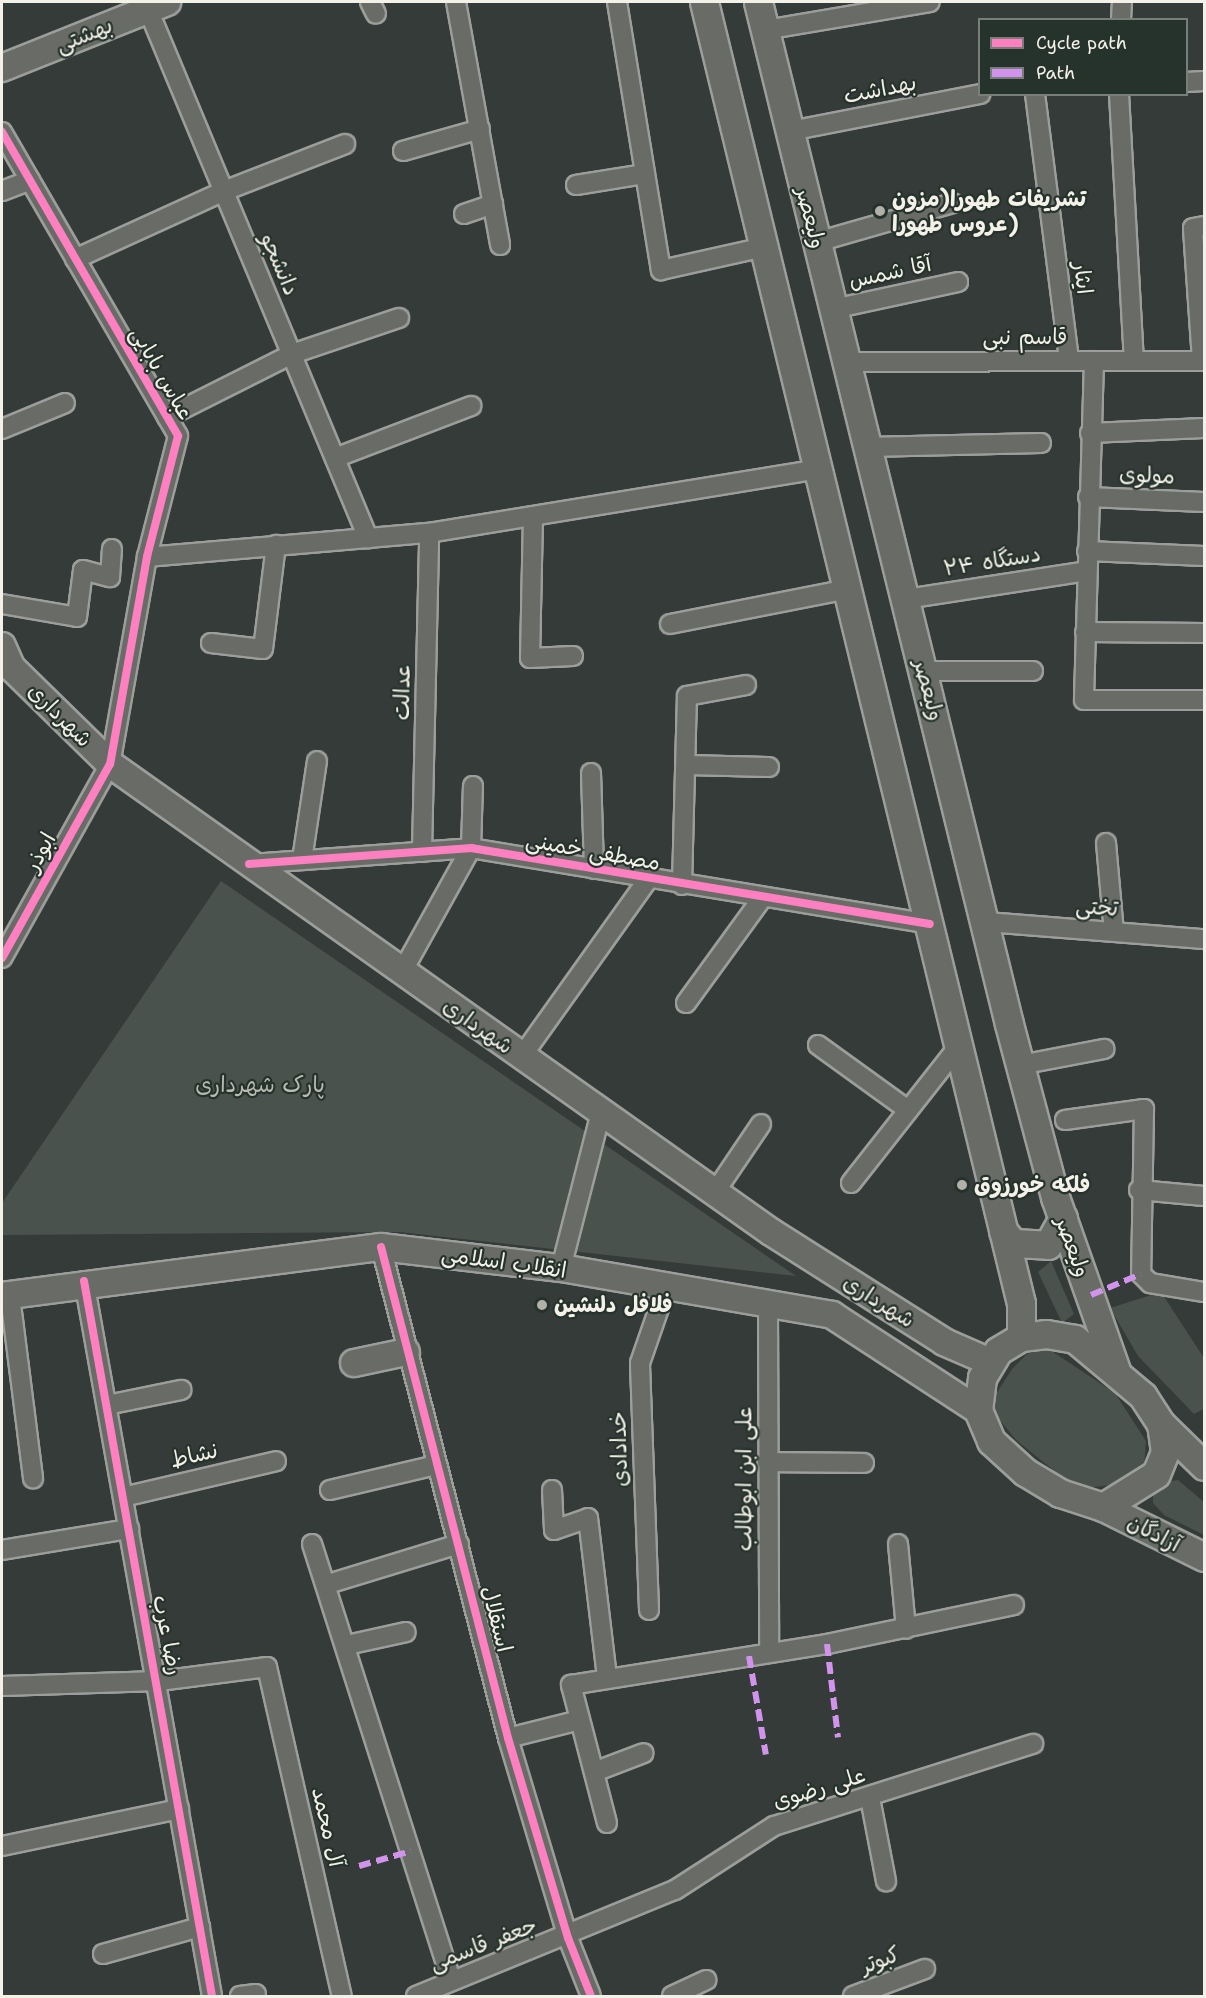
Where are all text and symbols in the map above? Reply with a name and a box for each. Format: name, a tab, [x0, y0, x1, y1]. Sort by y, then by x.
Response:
street label: بهشتی	[52, 12, 116, 58]
legend	[978, 18, 1188, 96]
text: Cycle path	[1036, 31, 1127, 55]
text: Path	[1036, 61, 1075, 85]
street label: بهداشت	[841, 69, 919, 109]
street label: ولیعصر	[791, 185, 831, 251]
place label: تشریفات طهورا(مزون عروس طهورا)	[892, 185, 1086, 236]
marker: تشریفات طهورا(مزون عروس طهورا)	[873, 204, 887, 218]
street label: دانشجو	[255, 229, 305, 299]
street label: آقا شمس	[846, 250, 934, 294]
street label: ایثار	[1068, 260, 1098, 296]
street label: عباس بابایی	[125, 322, 199, 424]
street label: قاسم نبی	[983, 324, 1067, 350]
street label: مولوی	[1118, 460, 1176, 490]
street label: ۲۴ دستگاه	[941, 540, 1043, 582]
street label: ولیعصر	[908, 657, 950, 723]
street label: عدالت	[388, 663, 416, 721]
street label: شهرداری	[23, 678, 97, 752]
street label: مصطفی خمینی	[524, 826, 662, 876]
street label: ابوذر	[19, 828, 61, 876]
street label: تختی	[1075, 892, 1119, 922]
street label: شهرداری	[438, 992, 518, 1060]
park label: پارک شهرداری	[195, 1072, 325, 1098]
place label: فلکه خورزوق	[974, 1172, 1090, 1198]
marker: فلکه خورزوق	[955, 1178, 969, 1192]
street label: ولیعصر	[1050, 1213, 1096, 1281]
street label: انقلاب اسلامی	[440, 1240, 568, 1284]
street label: شهرداری	[838, 1269, 920, 1333]
place label: فلافل دلنشین	[554, 1292, 672, 1318]
marker: فلافل دلنشین	[535, 1298, 549, 1312]
street label: علی ابن ابوطالب	[731, 1407, 757, 1551]
street label: خدادادی	[604, 1411, 634, 1487]
street label: نشاط	[168, 1437, 220, 1473]
street label: آزادگان	[1123, 1508, 1185, 1558]
street label: استقلال	[476, 1583, 518, 1655]
street label: رضا عرب	[147, 1593, 189, 1677]
street label: علی رضوی	[770, 1761, 868, 1815]
street label: آل محمد	[306, 1785, 350, 1869]
street label: جعفر قاسمی	[426, 1911, 540, 1977]
street label: کبوتر	[857, 1940, 903, 1980]

